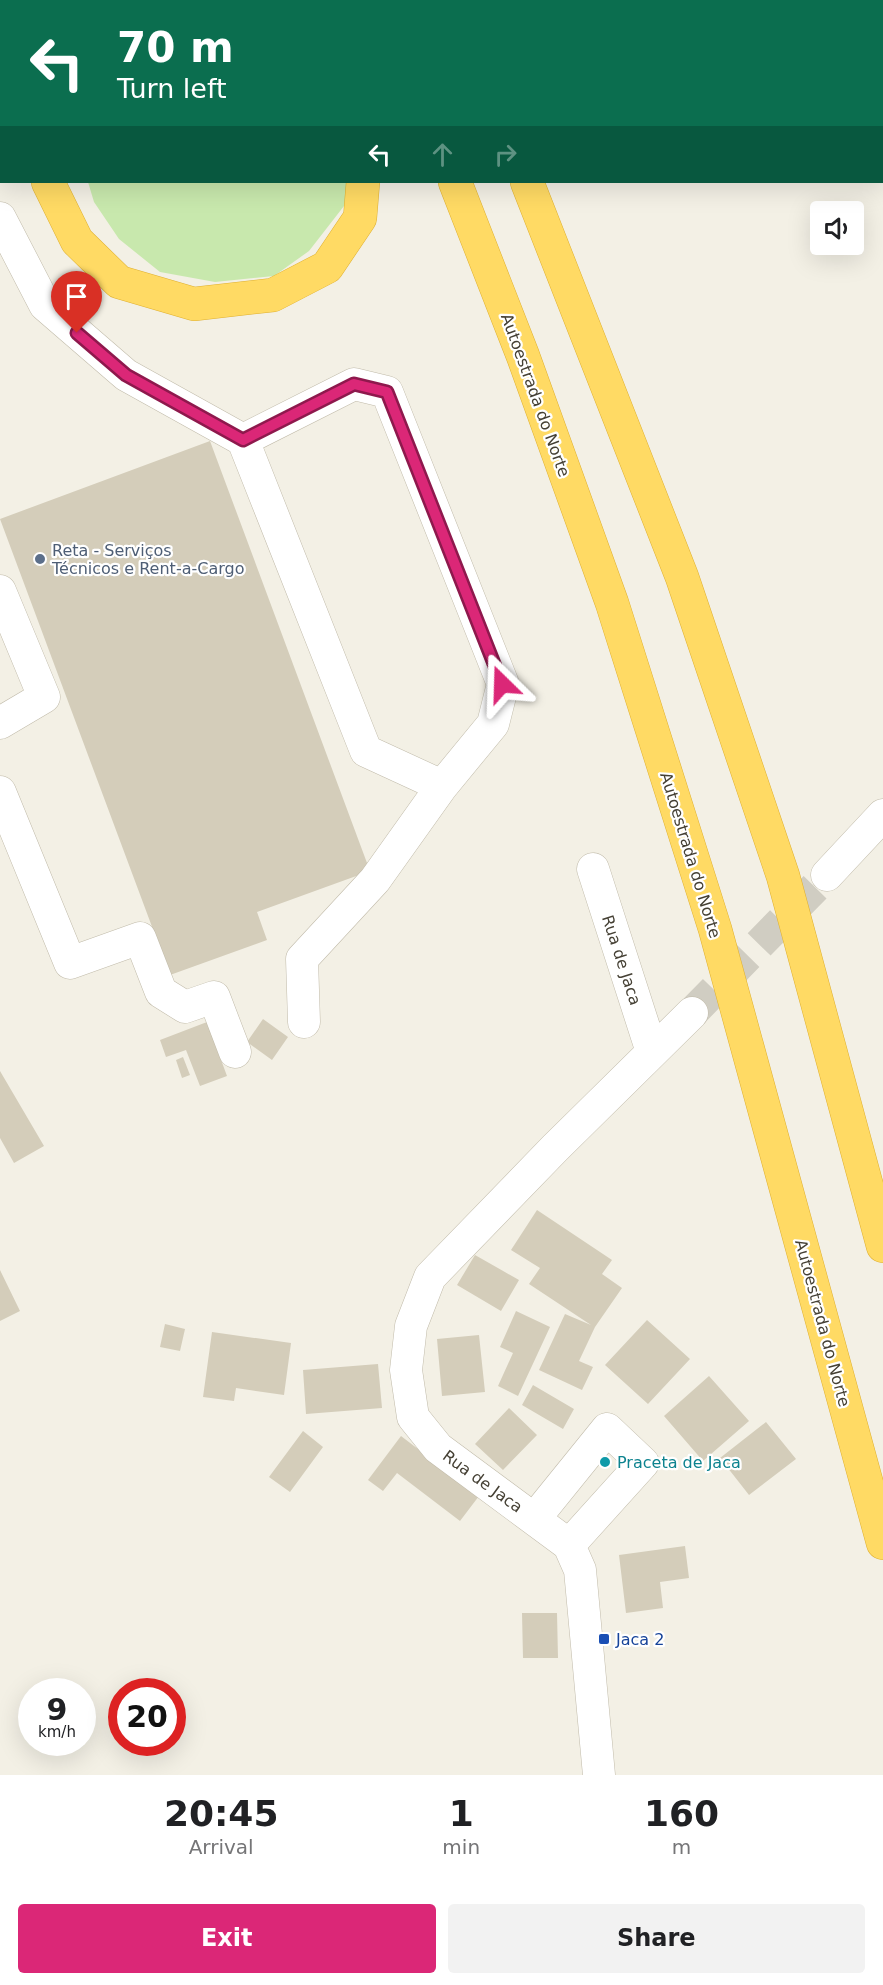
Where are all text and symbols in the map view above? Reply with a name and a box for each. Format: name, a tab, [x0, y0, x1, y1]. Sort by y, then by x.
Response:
text: 70 m	[117, 23, 234, 72]
icon: left	[18, 24, 96, 102]
text: Turn left	[117, 73, 227, 104]
icon: left	[363, 138, 396, 171]
icon: ahead	[426, 138, 459, 171]
icon: right	[489, 138, 522, 171]
map controls	[810, 201, 864, 255]
button: sound	[810, 201, 864, 255]
pin	[51, 271, 102, 333]
icon: arrive	[60, 280, 93, 313]
street label: Autoestrada do Norte	[497, 311, 574, 479]
place label: Reta - Serviços Técnicos e Rent-a-Cargo	[51, 541, 244, 578]
marker: Reta - Serviços Técnicos e Rent-a-Cargo	[33, 552, 47, 566]
position arrow	[470, 652, 534, 716]
street label: Autoestrada do Norte	[656, 770, 725, 940]
street label: Rua de Jaca	[598, 913, 645, 1008]
street label: Autoestrada do Norte	[791, 1237, 854, 1409]
street label: Rua de Jaca	[439, 1446, 526, 1517]
place label: Praceta de Jaca	[617, 1453, 741, 1472]
marker: Praceta de Jaca	[598, 1455, 612, 1469]
place label: Jaca 2	[615, 1630, 664, 1649]
marker: Jaca 2	[597, 1632, 611, 1646]
speed limit sign: 20	[108, 1678, 186, 1756]
text: 9	[47, 1692, 67, 1727]
text: km/h	[38, 1723, 76, 1741]
text: 20:45	[164, 1793, 278, 1834]
text: 1	[449, 1793, 474, 1834]
text: 160	[644, 1793, 719, 1834]
text: Arrival	[189, 1835, 254, 1859]
text: min	[442, 1835, 480, 1859]
text: m	[672, 1835, 691, 1859]
button: Exit	[18, 1904, 436, 1973]
button: Share	[448, 1904, 865, 1973]

